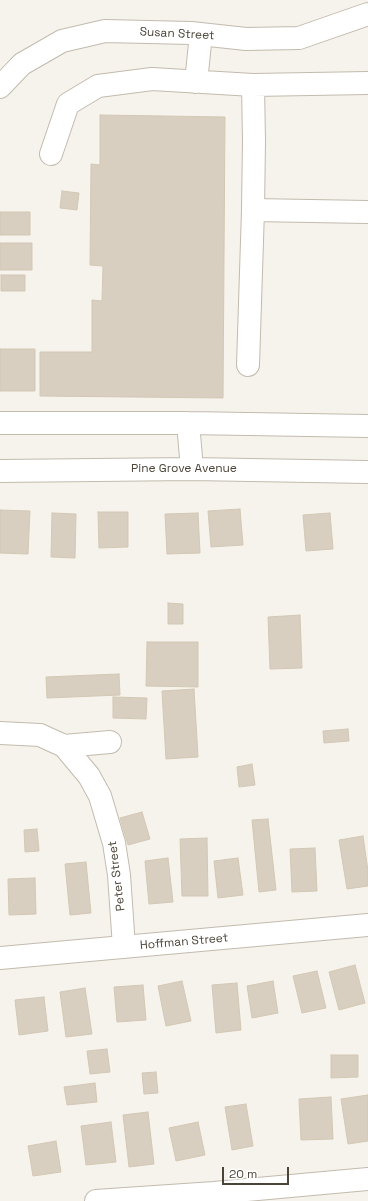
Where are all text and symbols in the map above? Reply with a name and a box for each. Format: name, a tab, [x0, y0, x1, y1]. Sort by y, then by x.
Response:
street label: Susan Street	[139, 25, 215, 43]
street label: Pine Grove Avenue	[131, 462, 237, 476]
street label: Peter Street	[106, 840, 128, 912]
street label: Hoffman Street	[139, 931, 229, 953]
scale bar	[224, 1159, 291, 1185]
text: 20 m	[229, 1166, 257, 1182]

